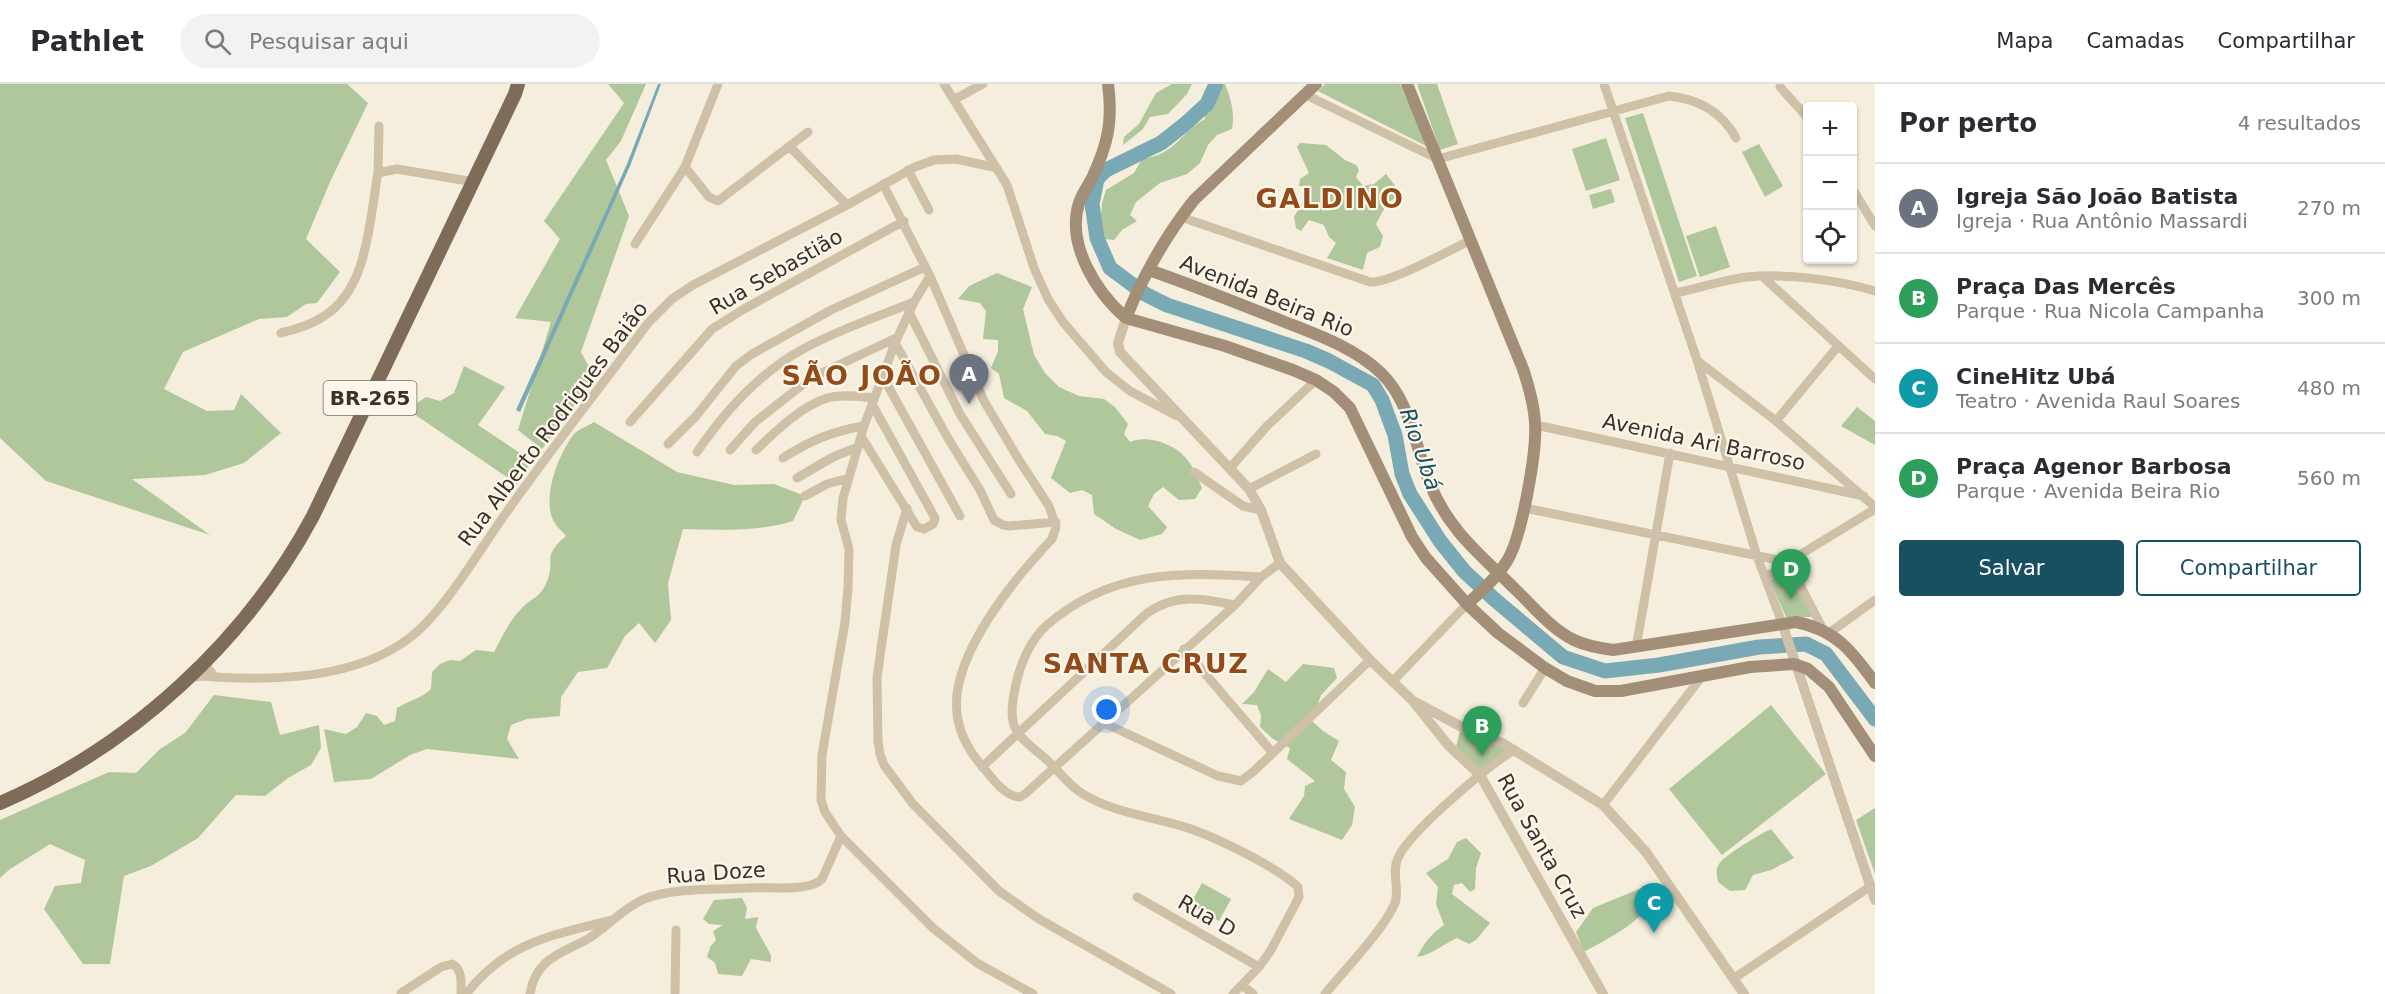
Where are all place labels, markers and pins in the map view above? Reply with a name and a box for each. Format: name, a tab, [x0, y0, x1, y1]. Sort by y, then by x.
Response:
pin: A	[950, 354, 988, 404]
pin: D	[1772, 550, 1810, 599]
pin: B	[1462, 706, 1502, 756]
pin: C	[1634, 884, 1674, 933]

